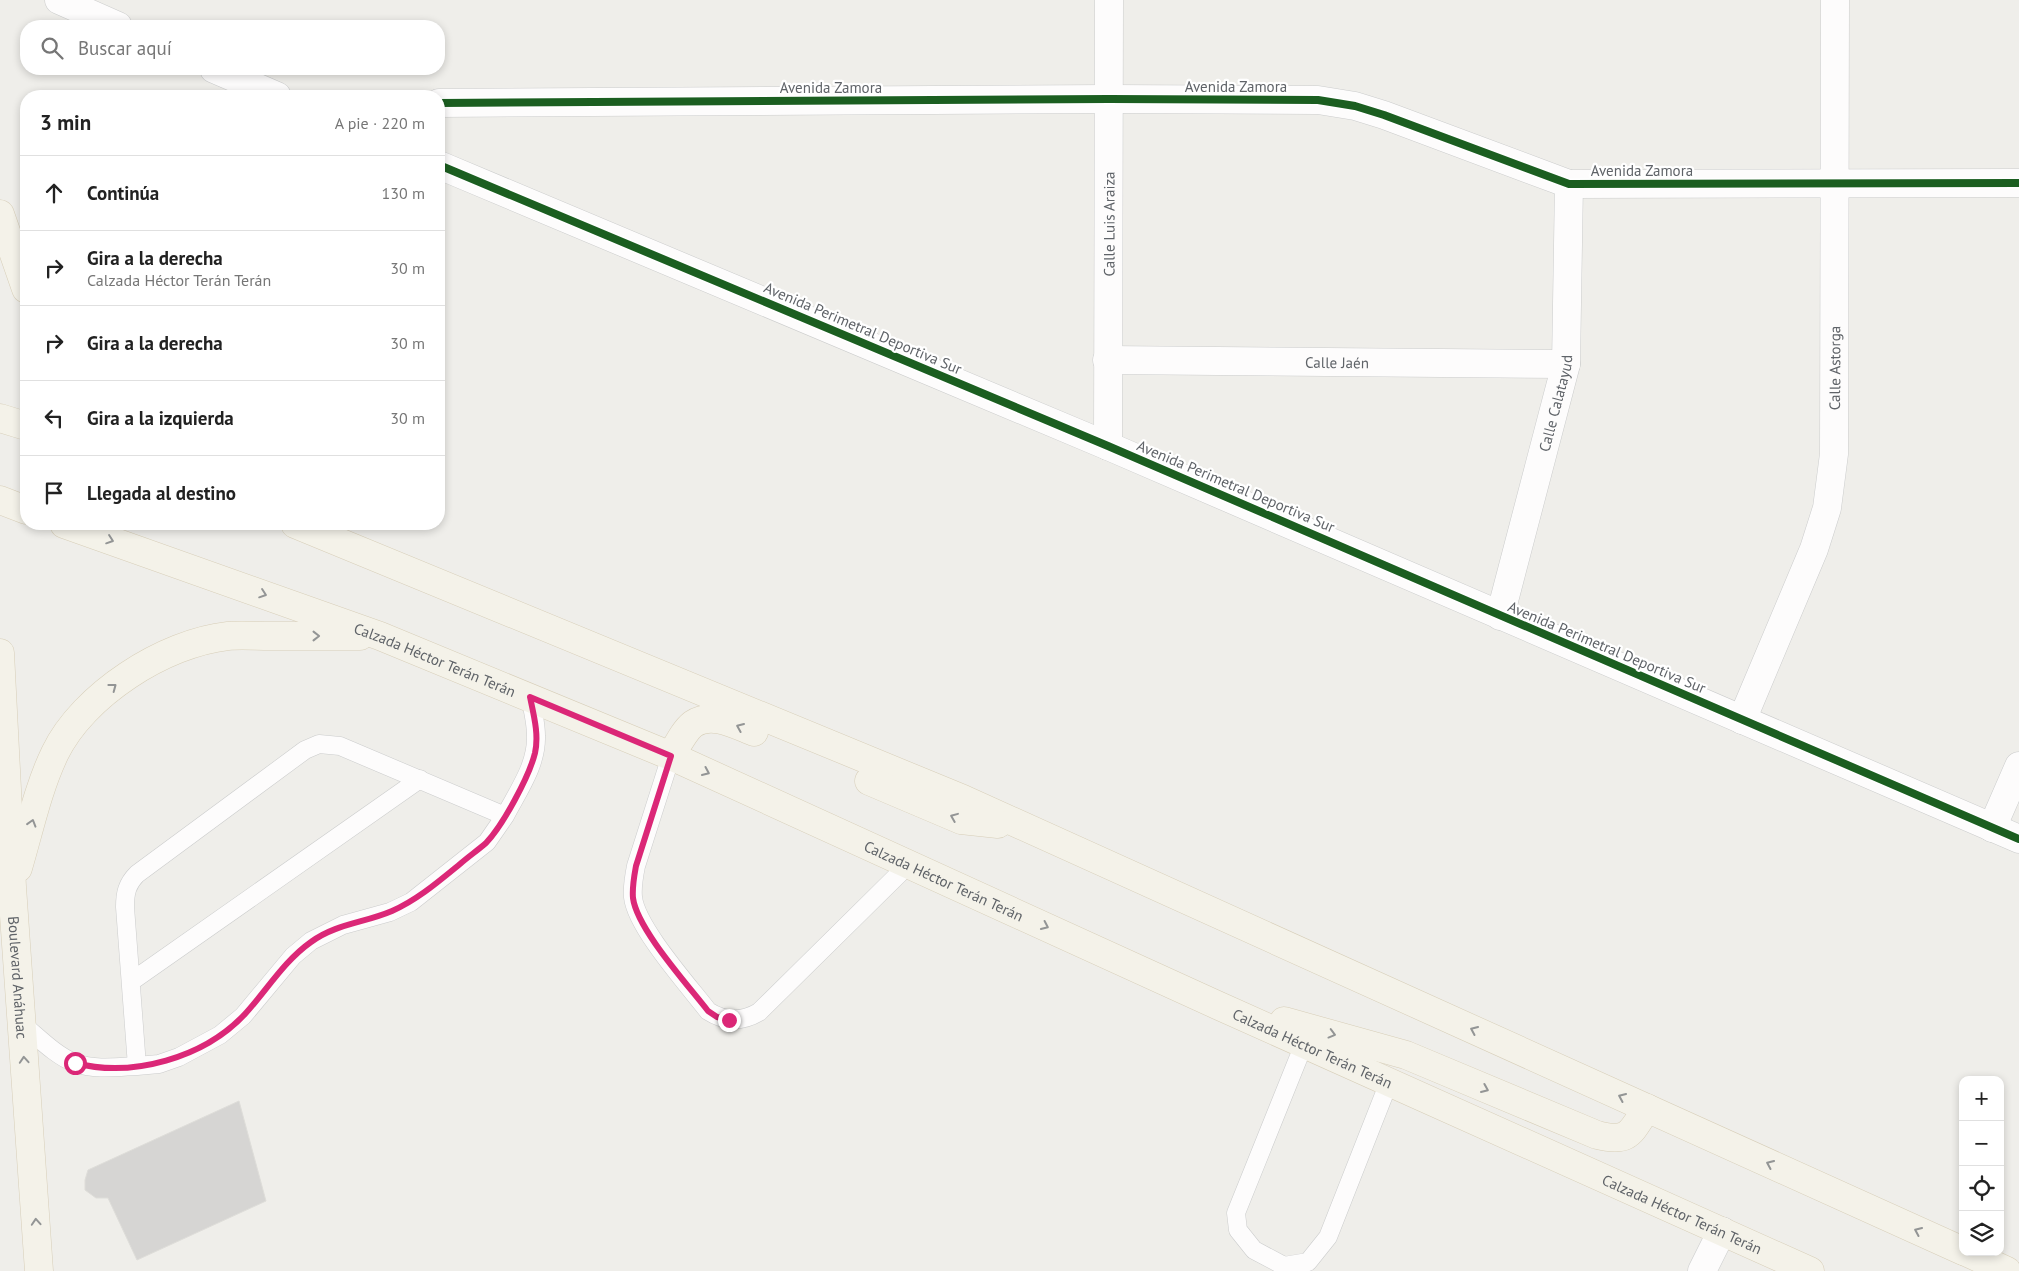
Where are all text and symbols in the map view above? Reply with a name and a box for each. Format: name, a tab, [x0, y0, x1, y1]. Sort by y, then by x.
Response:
search box	[20, 20, 445, 75]
icon: search	[38, 34, 66, 62]
text: Buscar aquí	[78, 36, 172, 60]
street label: Avenida Zamora	[1185, 77, 1287, 96]
street label: Avenida Zamora	[780, 78, 882, 97]
text: 3 min	[40, 109, 91, 136]
text: A pie · 220 m	[335, 113, 425, 133]
street label: Avenida Zamora	[1591, 161, 1693, 180]
street label: Calle Luis Araiza	[1099, 171, 1118, 277]
icon: ahead	[40, 179, 68, 207]
text: Continúa	[87, 181, 159, 205]
text: 130 m	[382, 183, 425, 203]
text: Gira a la derecha	[87, 246, 223, 270]
icon: right	[40, 254, 68, 282]
text: 30 m	[390, 258, 425, 278]
text: Calzada Héctor Terán Terán	[87, 270, 271, 290]
street label: Avenida Perimetral Deportiva Sur	[761, 278, 965, 378]
street label: Calle Astorga	[1825, 326, 1844, 410]
icon: right	[40, 329, 68, 357]
text: Gira a la derecha	[87, 331, 223, 355]
text: 30 m	[390, 333, 425, 353]
street label: Calle Jaén	[1305, 352, 1369, 372]
street label: Calle Calatayud	[1534, 355, 1576, 454]
icon: left	[40, 404, 68, 432]
text: Gira a la izquierda	[87, 406, 234, 430]
text: 30 m	[390, 408, 425, 428]
street label: Avenida Perimetral Deportiva Sur	[1134, 436, 1338, 536]
icon: arrive	[40, 479, 68, 507]
text: Llegada al destino	[87, 481, 236, 505]
one-way arrow	[105, 534, 114, 544]
one-way arrow	[258, 588, 267, 598]
street label: Avenida Perimetral Deportiva Sur	[1505, 597, 1709, 697]
street label: Calzada Héctor Terán Terán	[352, 618, 519, 701]
one-way arrow	[312, 631, 320, 641]
one-way arrow	[107, 685, 116, 693]
one-way arrow	[736, 722, 745, 733]
one-way arrow	[701, 766, 710, 777]
one-way arrow	[950, 813, 959, 823]
one-way arrow	[26, 820, 36, 828]
street label: Calzada Héctor Terán Terán	[861, 836, 1027, 925]
street label: Boulevard Anáhuac	[5, 915, 32, 1040]
one-way arrow	[1040, 920, 1049, 930]
street label: Calzada Héctor Terán Terán	[1230, 1004, 1395, 1092]
route end	[718, 1009, 741, 1032]
one-way arrow	[1470, 1025, 1479, 1036]
one-way arrow	[1328, 1028, 1336, 1038]
route start	[64, 1052, 87, 1075]
one-way arrow	[19, 1056, 30, 1064]
map controls	[1959, 1076, 2004, 1256]
button: +	[1959, 1076, 2004, 1121]
one-way arrow	[1480, 1082, 1489, 1093]
one-way arrow	[1618, 1092, 1627, 1103]
button: −	[1959, 1121, 2004, 1166]
one-way arrow	[1766, 1159, 1775, 1170]
button: locate	[1959, 1166, 2004, 1211]
street label: Calzada Héctor Terán Terán	[1599, 1170, 1765, 1258]
button: layers	[1959, 1211, 2004, 1256]
one-way arrow	[30, 1218, 41, 1226]
one-way arrow	[1914, 1226, 1923, 1237]

